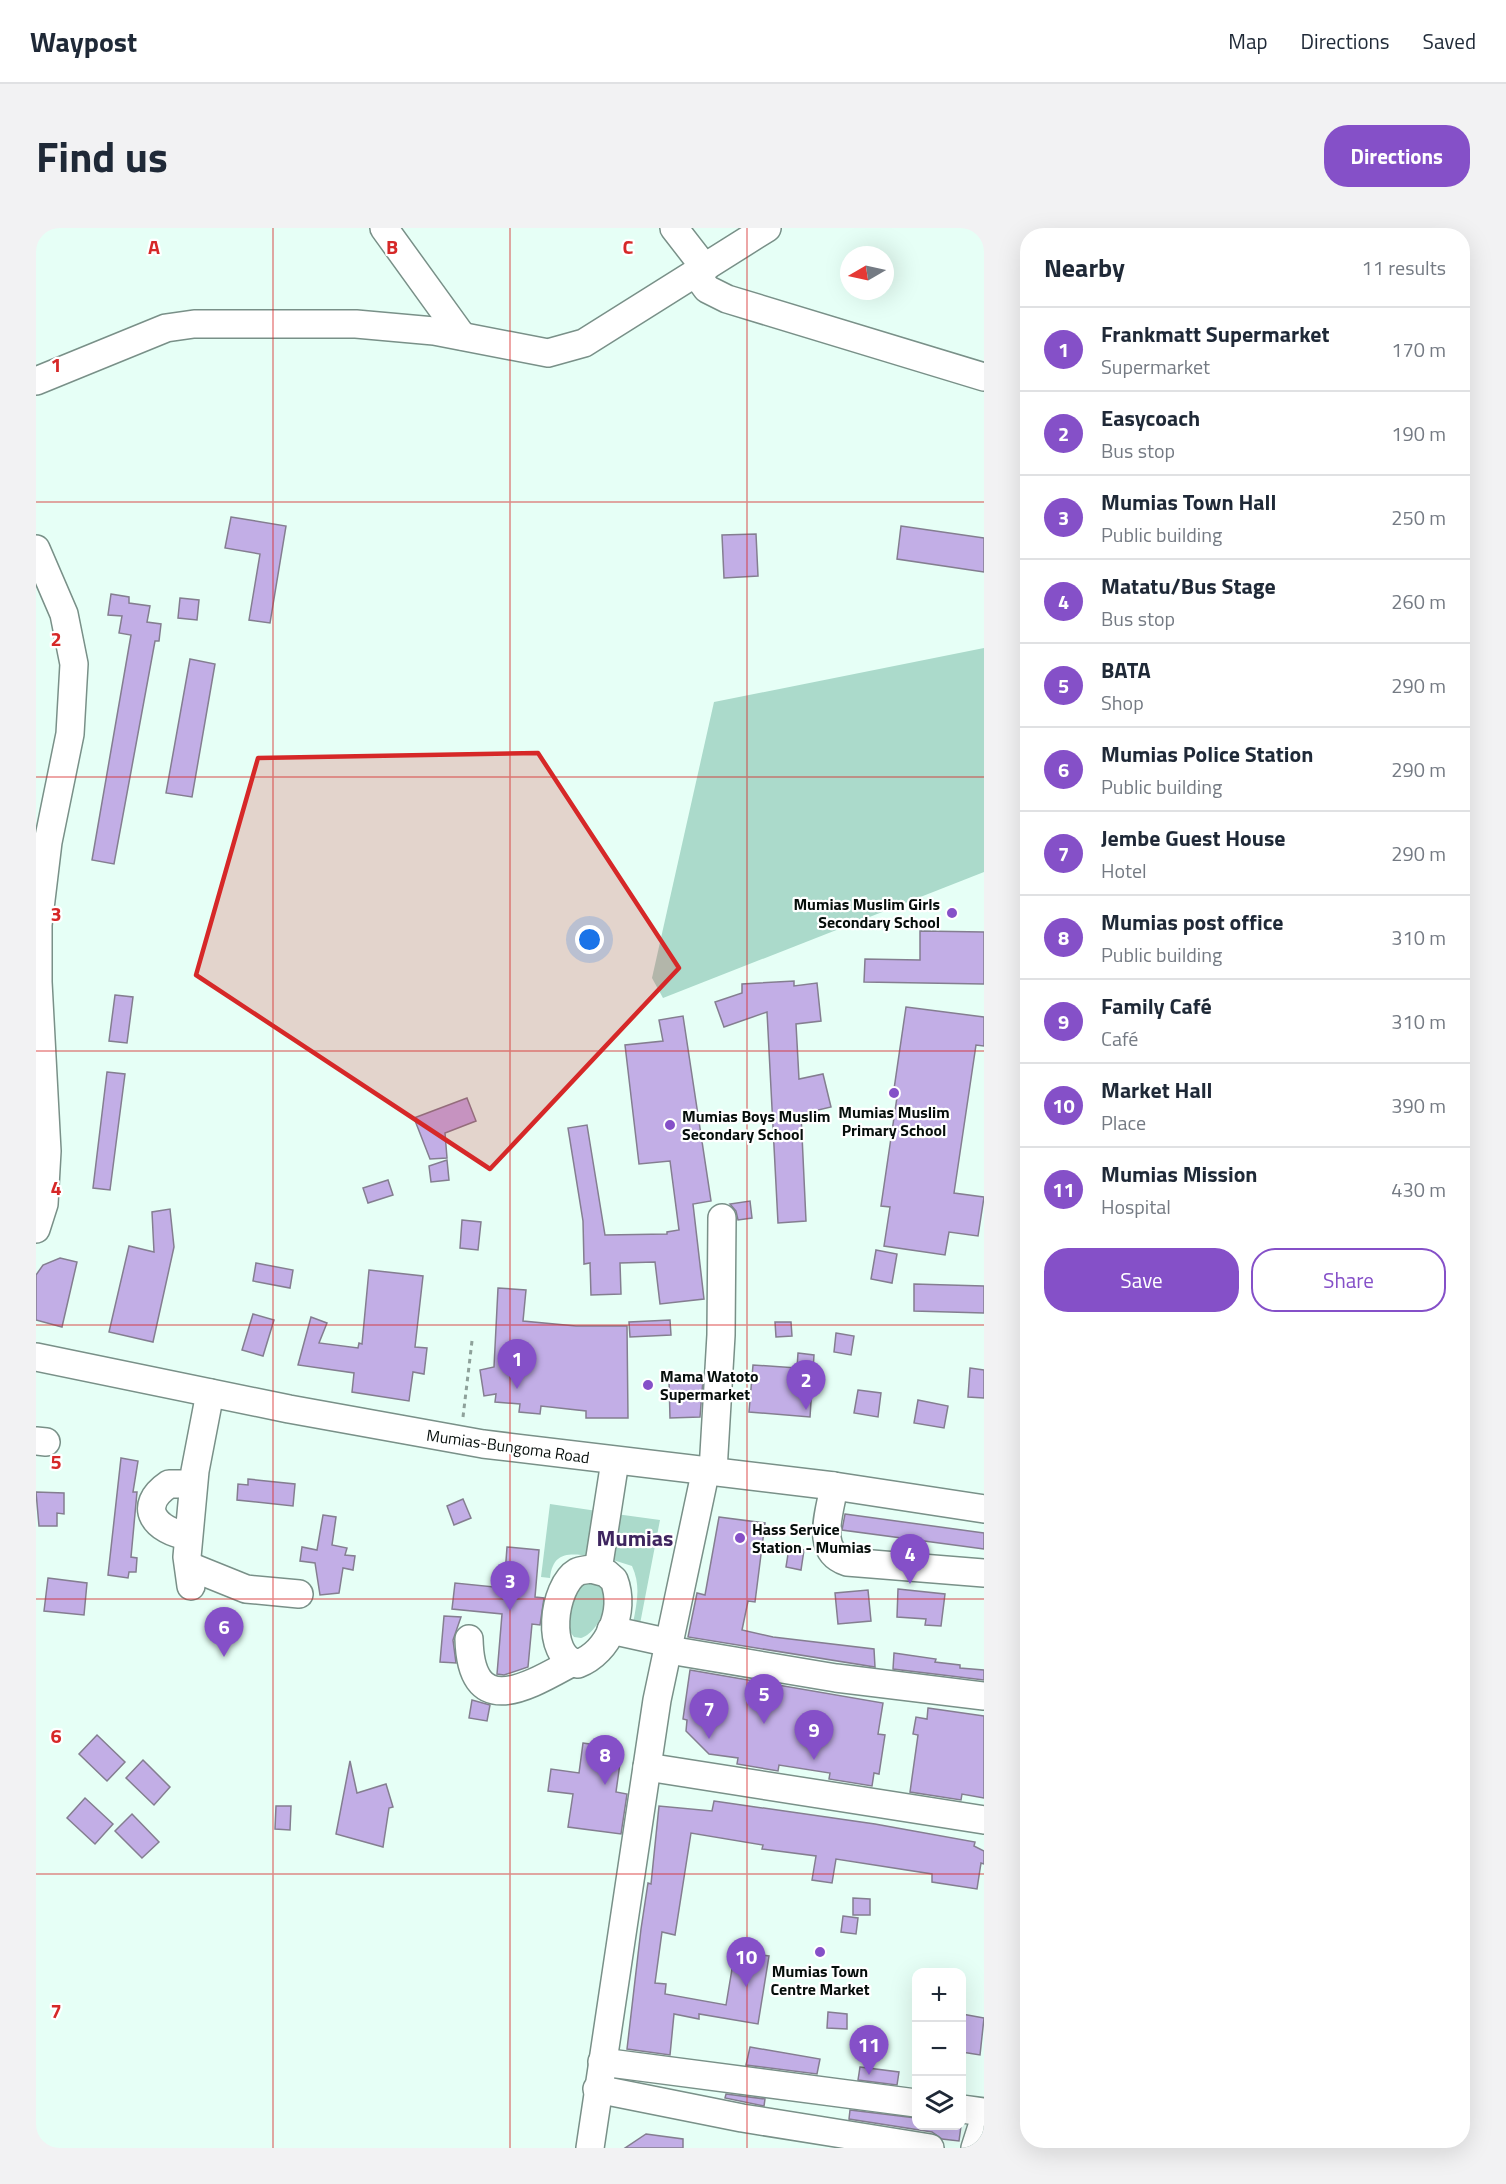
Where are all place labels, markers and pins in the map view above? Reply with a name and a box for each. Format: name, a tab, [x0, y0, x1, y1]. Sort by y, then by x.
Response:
place label: Mumias Muslim Girls Secondary School	[793, 892, 940, 934]
marker: Mumias Muslim Girls Secondary School	[945, 906, 959, 920]
marker: Mumias Muslim Primary School	[887, 1086, 901, 1100]
place label: Mumias Muslim Primary School	[838, 1100, 950, 1142]
place label: Mumias Boys Muslim Secondary School	[682, 1104, 830, 1146]
marker: Mumias Boys Muslim Secondary School	[663, 1118, 677, 1132]
pin: 1	[498, 1340, 536, 1389]
pin: 2	[786, 1360, 826, 1410]
place label: Mama Watoto Supermarket	[660, 1364, 759, 1406]
marker: Mama Watoto Supermarket	[641, 1378, 655, 1392]
place label: Hass Service Station - Mumias	[752, 1517, 871, 1559]
marker: Hass Service Station - Mumias	[733, 1531, 747, 1545]
pin: 4	[890, 1534, 930, 1584]
pin: 3	[490, 1562, 530, 1611]
pin: 6	[204, 1608, 243, 1657]
pin: 5	[744, 1674, 784, 1724]
pin: 7	[690, 1690, 728, 1739]
pin: 9	[794, 1710, 834, 1760]
pin: 8	[586, 1736, 624, 1785]
pin: 10	[726, 1938, 766, 1987]
marker: Mumias Town Centre Market	[813, 1945, 827, 1959]
place label: Mumias Town Centre Market	[771, 1959, 870, 2001]
pin: 11	[850, 2026, 888, 2075]

